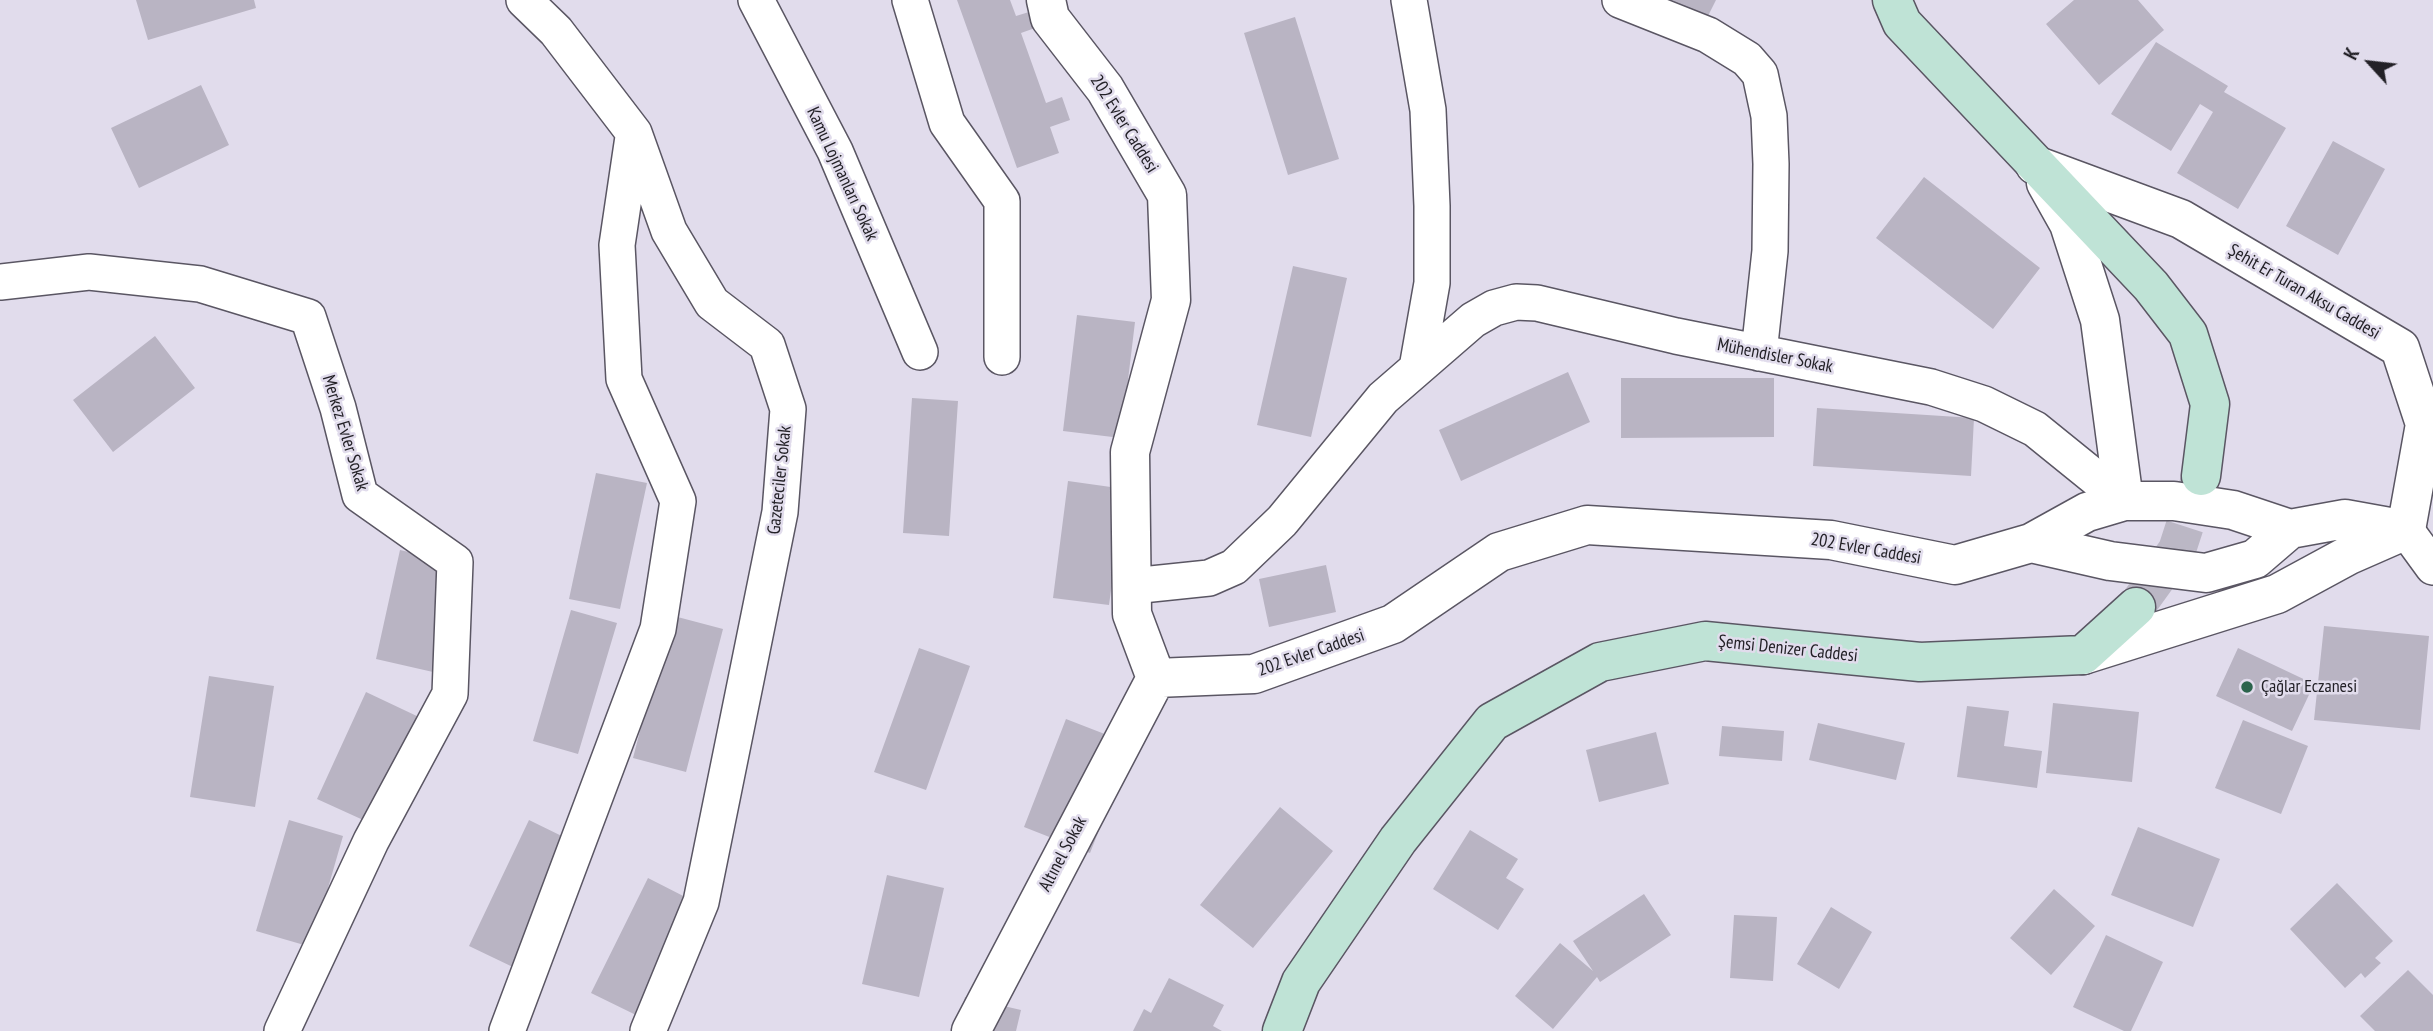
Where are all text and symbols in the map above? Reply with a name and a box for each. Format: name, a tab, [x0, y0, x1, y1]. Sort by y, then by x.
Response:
north arrow	[2335, 28, 2405, 98]
text: K	[2338, 44, 2364, 63]
street label: 202 Evler Caddesi	[1085, 71, 1163, 177]
street label: Kamu Lojmanları Sokak	[802, 104, 882, 244]
street label: Şehit Er Turan Aksu Caddesi	[2224, 240, 2384, 344]
street label: Mühendisler Sokak	[1715, 334, 1835, 378]
street label: Merkez Evler Sokak	[317, 372, 373, 494]
street label: Gazeteciler Sokak	[764, 425, 796, 535]
street label: 202 Evler Caddesi	[1809, 529, 1923, 569]
street label: 202 Evler Caddesi	[1255, 625, 1367, 681]
street label: Şemsi Denizer Caddesi	[1717, 631, 1859, 667]
place label: Çağlar Eczanesi	[2261, 676, 2357, 698]
marker: Çağlar Eczanesi	[2239, 679, 2255, 695]
street label: Altınel Sokak	[1034, 813, 1092, 895]

